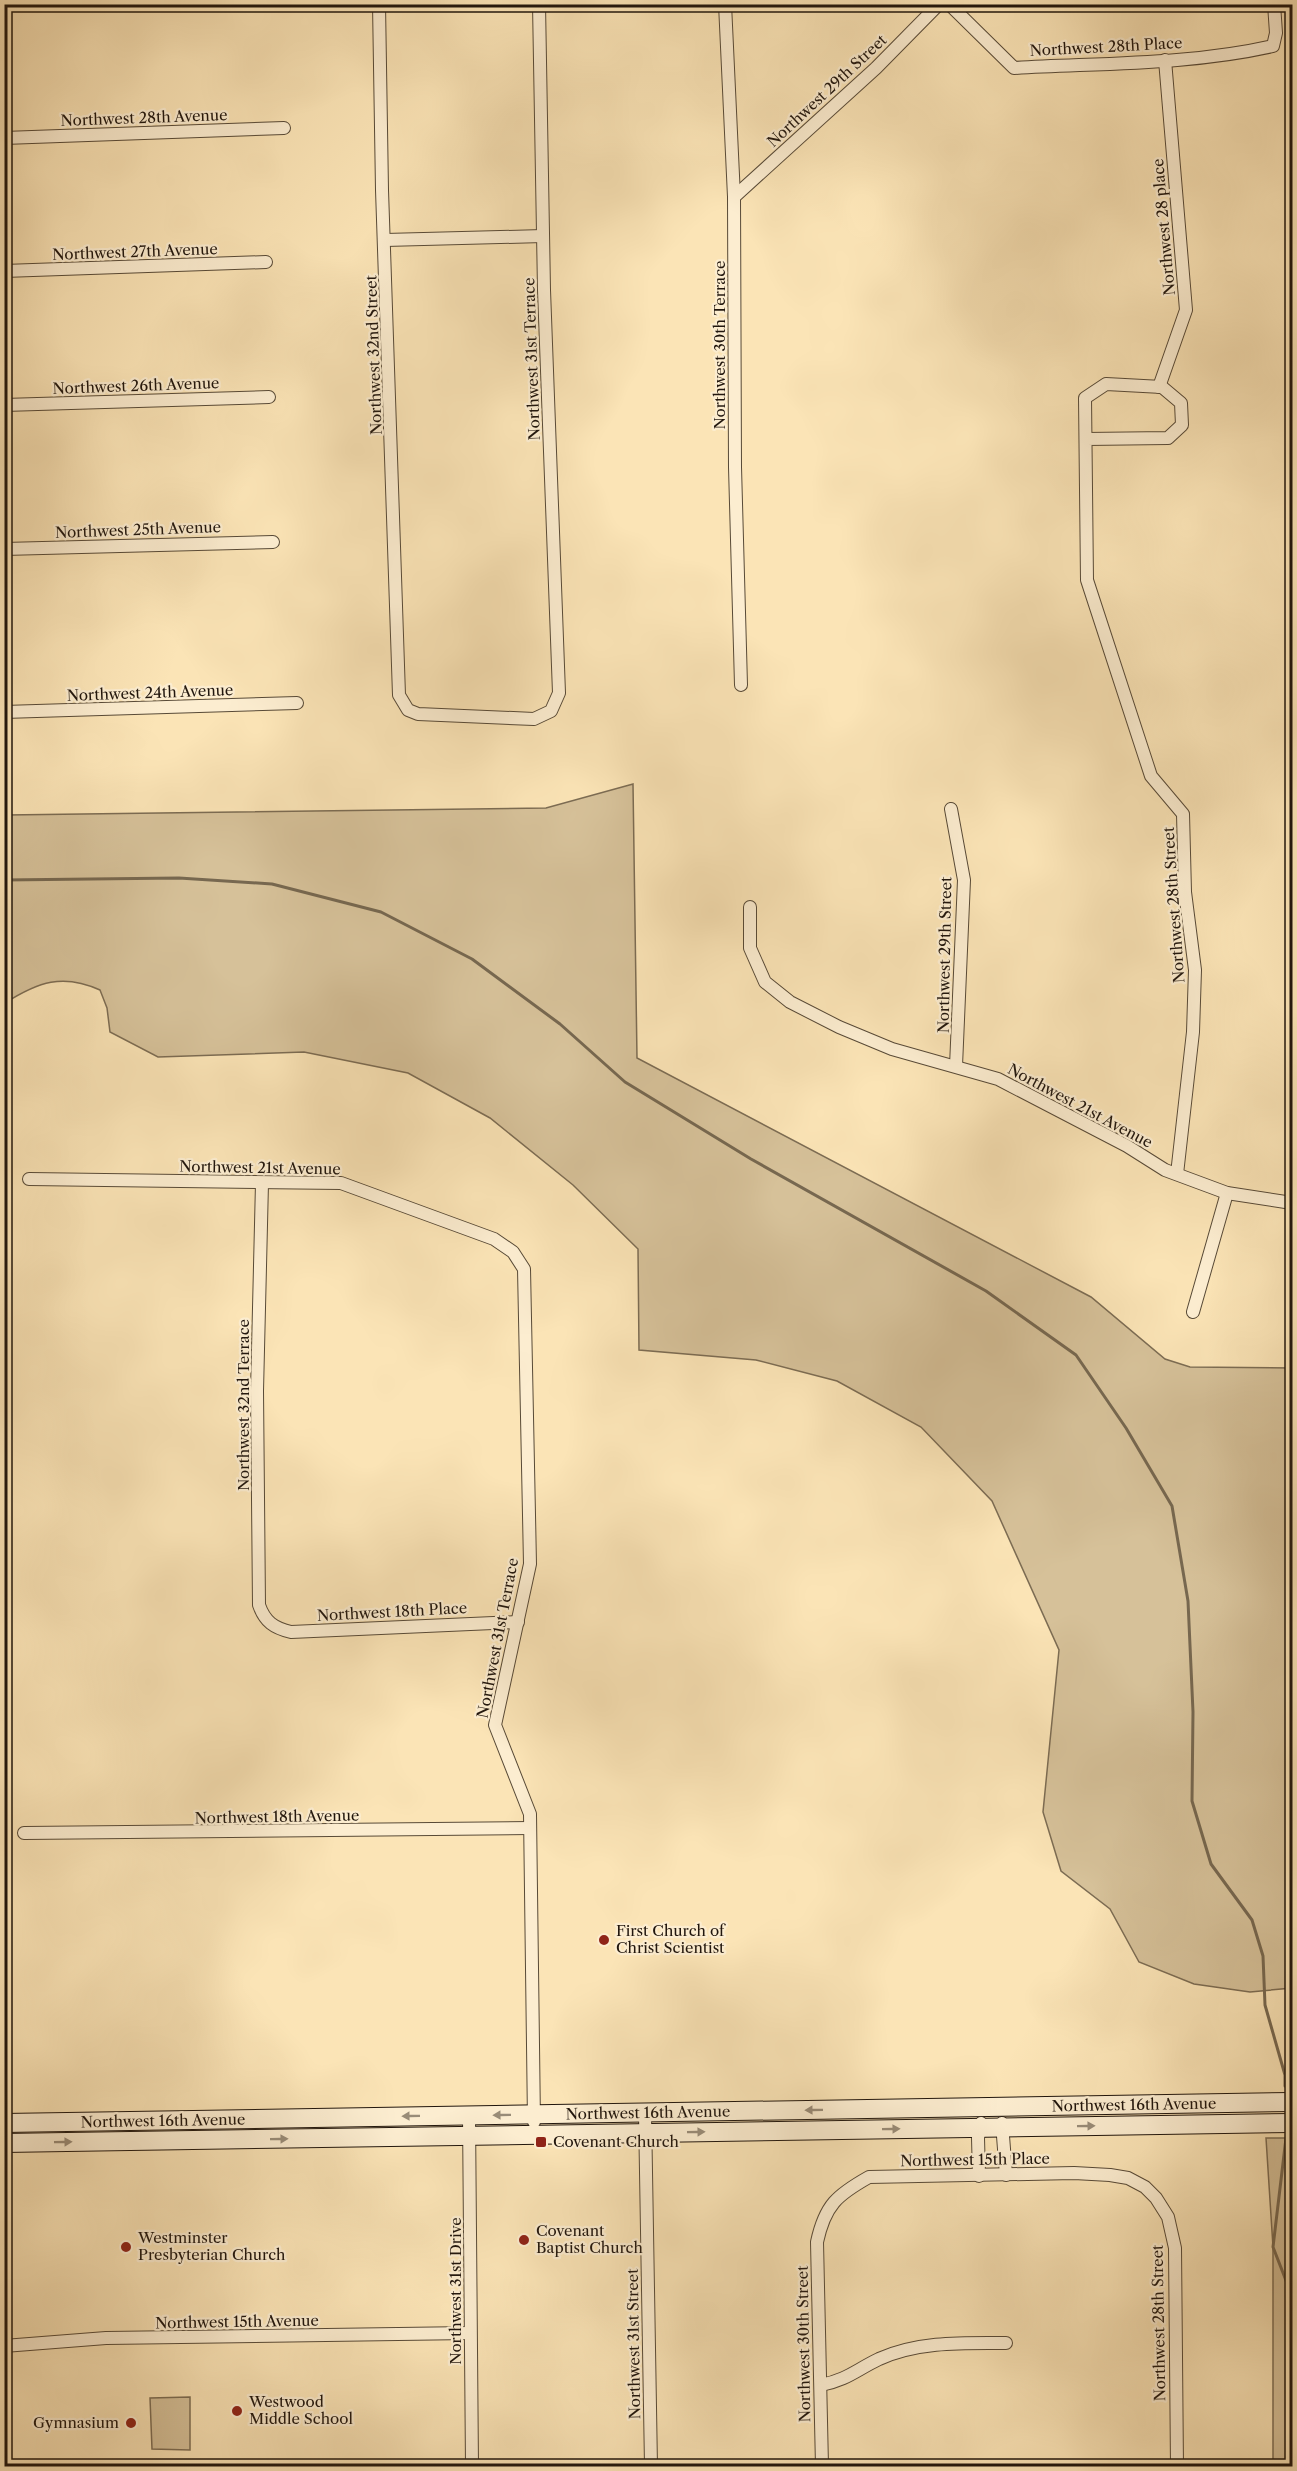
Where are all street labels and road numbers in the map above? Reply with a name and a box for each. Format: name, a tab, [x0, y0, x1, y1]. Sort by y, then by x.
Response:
street label: Northwest 29th Street	[763, 30, 891, 151]
street label: Northwest 28th Place	[1029, 33, 1183, 60]
street label: Northwest 28th Avenue	[60, 105, 228, 130]
street label: Northwest 28 place	[1148, 158, 1179, 296]
street label: Northwest 27th Avenue	[52, 239, 218, 264]
street label: Northwest 30th Terrace	[710, 261, 729, 430]
street label: Northwest 32nd Street	[361, 274, 386, 435]
street label: Northwest 31st Terrace	[519, 277, 544, 441]
street label: Northwest 26th Avenue	[52, 373, 220, 398]
street label: Northwest 25th Avenue	[55, 517, 221, 542]
street label: Northwest 24th Avenue	[66, 680, 234, 705]
street label: Northwest 28th Street	[1159, 826, 1188, 984]
street label: Northwest 29th Street	[934, 876, 955, 1033]
street label: Northwest 21st Avenue	[1005, 1059, 1156, 1152]
street label: Northwest 21st Avenue	[179, 1157, 341, 1178]
street label: Northwest 32nd Terrace	[234, 1319, 253, 1491]
street label: Northwest 31st Terrace	[473, 1556, 522, 1720]
street label: Northwest 18th Place	[316, 1598, 468, 1625]
street label: Northwest 18th Avenue	[195, 1806, 359, 1827]
street label: Northwest 16th Avenue	[1052, 2094, 1216, 2115]
street label: Northwest 16th Avenue	[566, 2102, 730, 2123]
street label: Northwest 16th Avenue	[81, 2110, 245, 2131]
street label: Northwest 15th Place	[900, 2149, 1050, 2170]
street label: Northwest 31st Drive	[446, 2217, 465, 2365]
street label: Northwest 28th Street	[1148, 2244, 1169, 2402]
street label: Northwest 30th Street	[793, 2265, 814, 2423]
street label: Northwest 31st Street	[623, 2268, 644, 2420]
street label: Northwest 15th Avenue	[155, 2311, 319, 2332]

